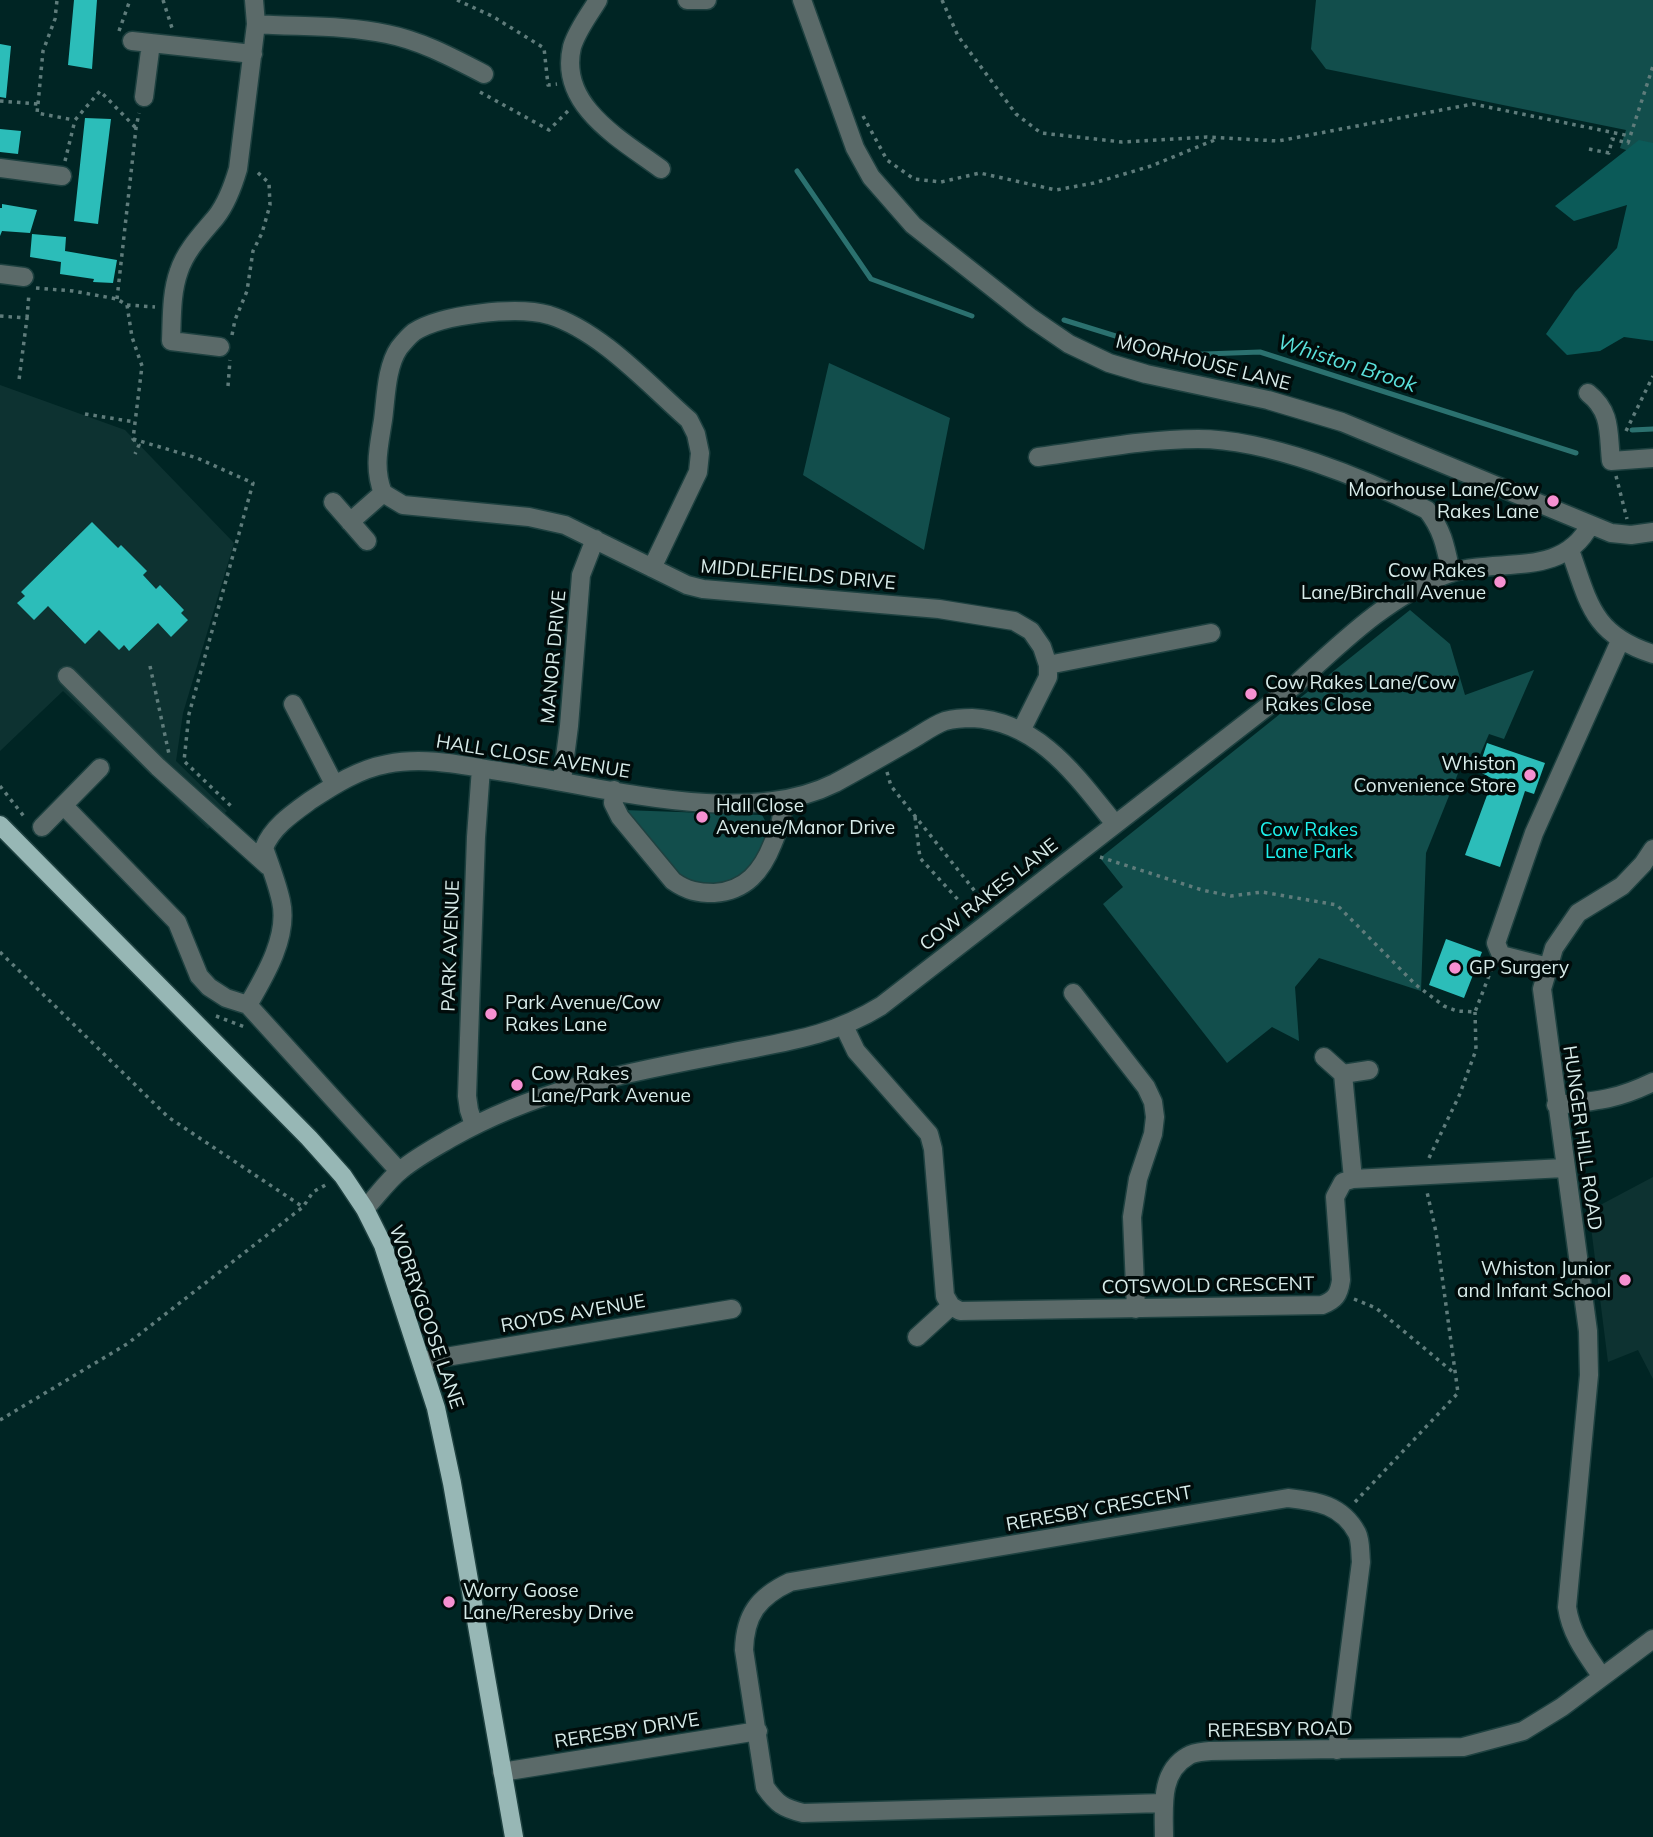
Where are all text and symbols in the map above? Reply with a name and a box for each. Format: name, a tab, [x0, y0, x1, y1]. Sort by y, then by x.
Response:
street label: MOORHOUSE LANE	[1113, 330, 1293, 396]
water label: Whiston Brook	[1274, 330, 1420, 398]
place label: Moorhouse Lane/Cow Rakes Lane	[1348, 479, 1539, 523]
marker: Moorhouse Lane/Cow Rakes Lane	[1545, 493, 1561, 509]
street label: MIDDLEFIELDS DRIVE	[699, 555, 897, 595]
place label: Cow Rakes Lane/Birchall Avenue	[1301, 560, 1486, 604]
marker: Cow Rakes Lane/Birchall Avenue	[1492, 574, 1508, 590]
street label: MANOR DRIVE	[537, 589, 571, 725]
place label: Cow Rakes Lane/Cow Rakes Close	[1265, 672, 1456, 716]
marker: Cow Rakes Lane/Cow Rakes Close	[1243, 686, 1259, 702]
street label: HALL CLOSE AVENUE	[434, 730, 632, 784]
place label: Whiston Convenience Store	[1354, 753, 1516, 797]
marker: Whiston Convenience Store	[1522, 767, 1538, 783]
place label: Hall Close Avenue/Manor Drive	[716, 795, 895, 839]
marker: Hall Close Avenue/Manor Drive	[694, 809, 710, 825]
park label: Cow Rakes Lane Park	[1260, 819, 1358, 863]
street label: COW RAKES LANE	[915, 834, 1063, 956]
street label: PARK AVENUE	[437, 880, 465, 1012]
place label: GP Surgery	[1469, 957, 1569, 979]
marker: GP Surgery	[1447, 960, 1463, 976]
place label: Park Avenue/Cow Rakes Lane	[505, 992, 661, 1036]
marker: Park Avenue/Cow Rakes Lane	[483, 1006, 499, 1022]
street label: HUNGER HILL ROAD	[1558, 1044, 1606, 1232]
place label: Cow Rakes Lane/Park Avenue	[531, 1063, 691, 1107]
marker: Cow Rakes Lane/Park Avenue	[509, 1077, 525, 1093]
street label: WORRYGOOSE LANE	[384, 1222, 468, 1412]
place label: Whiston Junior and Infant School	[1457, 1258, 1611, 1302]
marker: Whiston Junior and Infant School	[1617, 1272, 1633, 1288]
street label: COTSWOLD CRESCENT	[1101, 1273, 1315, 1299]
street label: ROYDS AVENUE	[499, 1290, 647, 1338]
street label: RERESBY CRESCENT	[1004, 1481, 1194, 1537]
place label: Worry Goose Lane/Reresby Drive	[463, 1580, 634, 1624]
marker: Worry Goose Lane/Reresby Drive	[441, 1594, 457, 1610]
street label: RERESBY DRIVE	[553, 1708, 701, 1754]
street label: RERESBY ROAD	[1207, 1717, 1353, 1743]

